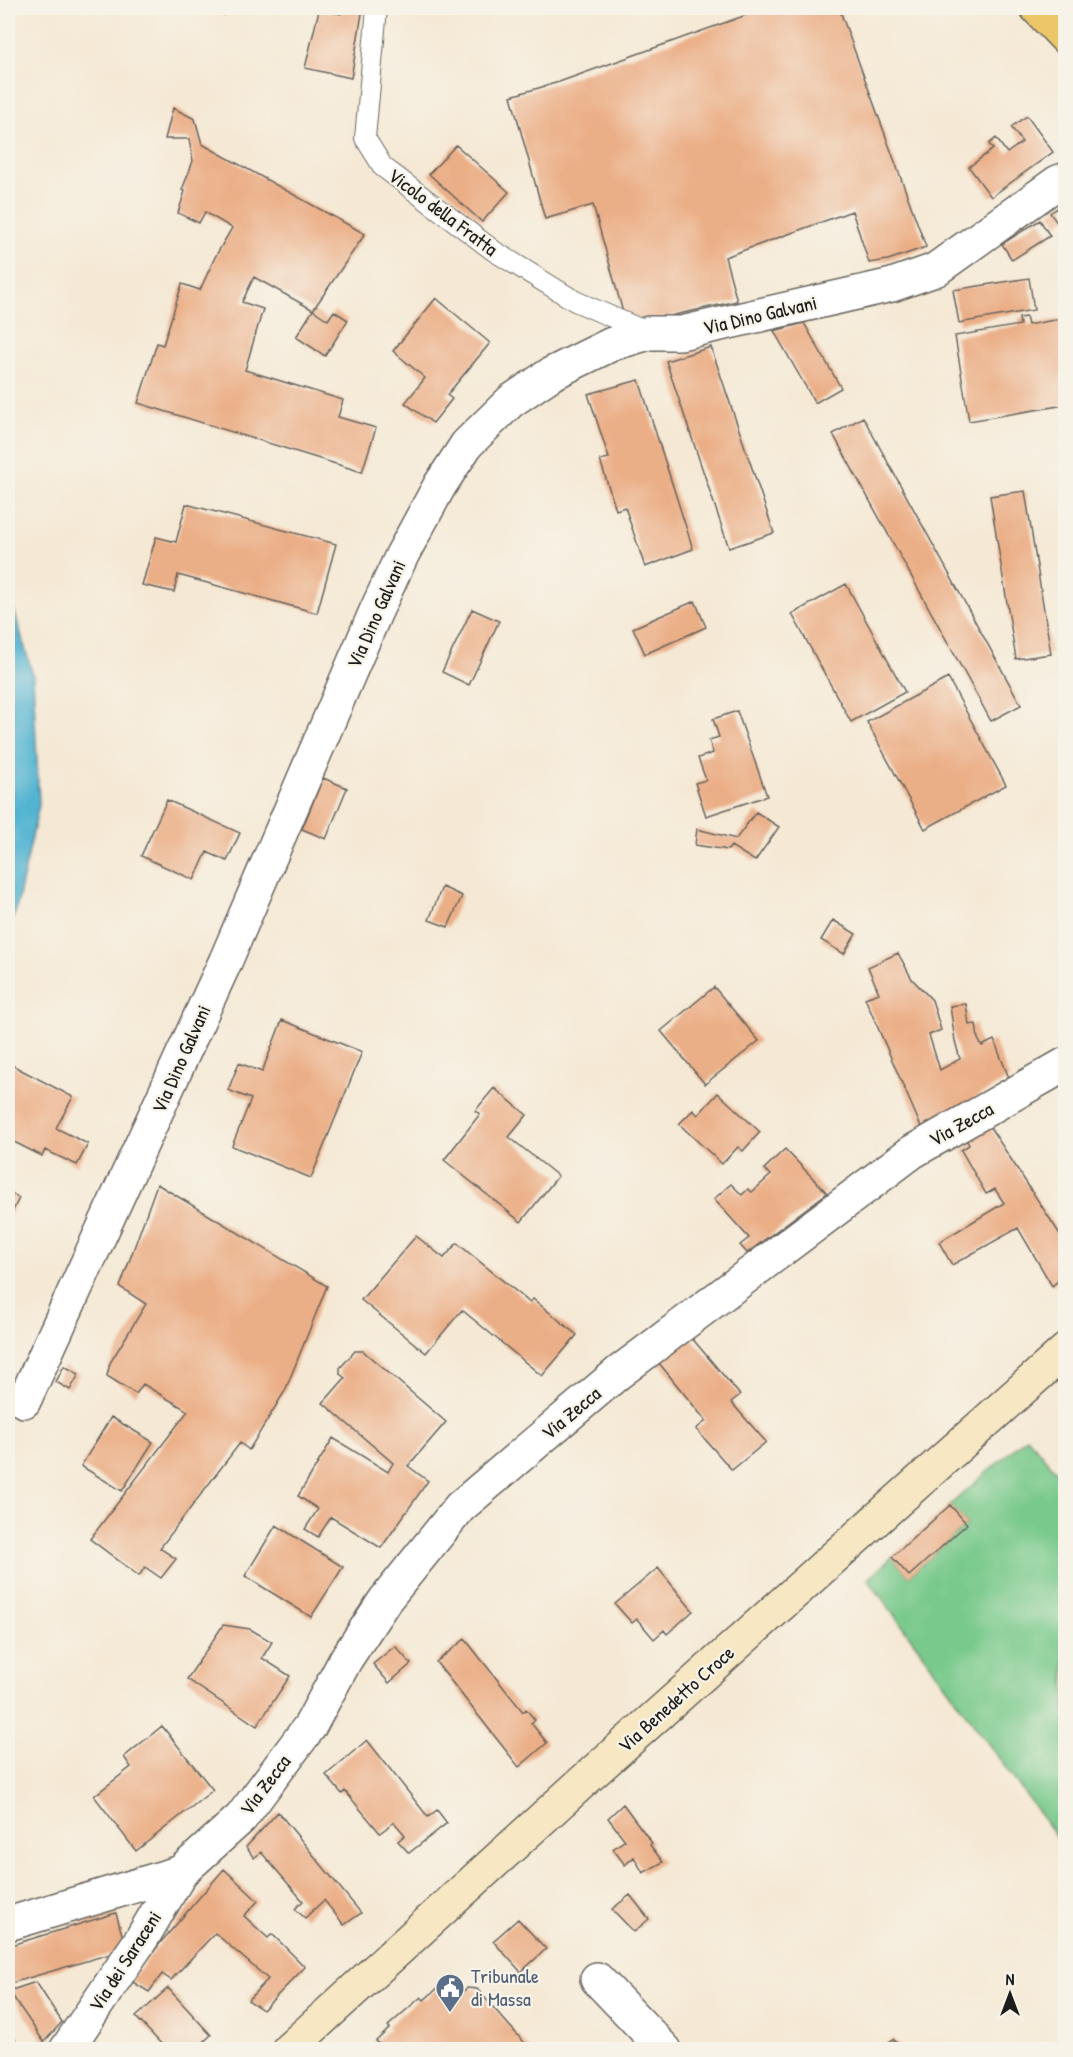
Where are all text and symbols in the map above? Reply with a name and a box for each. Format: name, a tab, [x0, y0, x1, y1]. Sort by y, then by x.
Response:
street label: Vicolo della Fratta	[383, 161, 504, 262]
street label: Via Dino Galvani	[700, 288, 819, 341]
street label: Via Dino Galvani	[340, 555, 411, 672]
street label: Via Dino Galvani	[145, 1000, 216, 1117]
street label: Via Zecca	[924, 1095, 998, 1152]
street label: Via Zecca	[535, 1380, 606, 1445]
street label: Via Benedetto Croce	[612, 1639, 740, 1758]
street label: Via Zecca	[233, 1749, 296, 1821]
street label: Via dei Saraceni	[82, 1905, 167, 2016]
place label: Tribunale di Massa	[471, 1962, 539, 2012]
north arrow	[980, 1964, 1040, 2024]
text: N	[1006, 1968, 1015, 1990]
public building icon: Tribunale di Massa	[434, 1972, 466, 2014]

